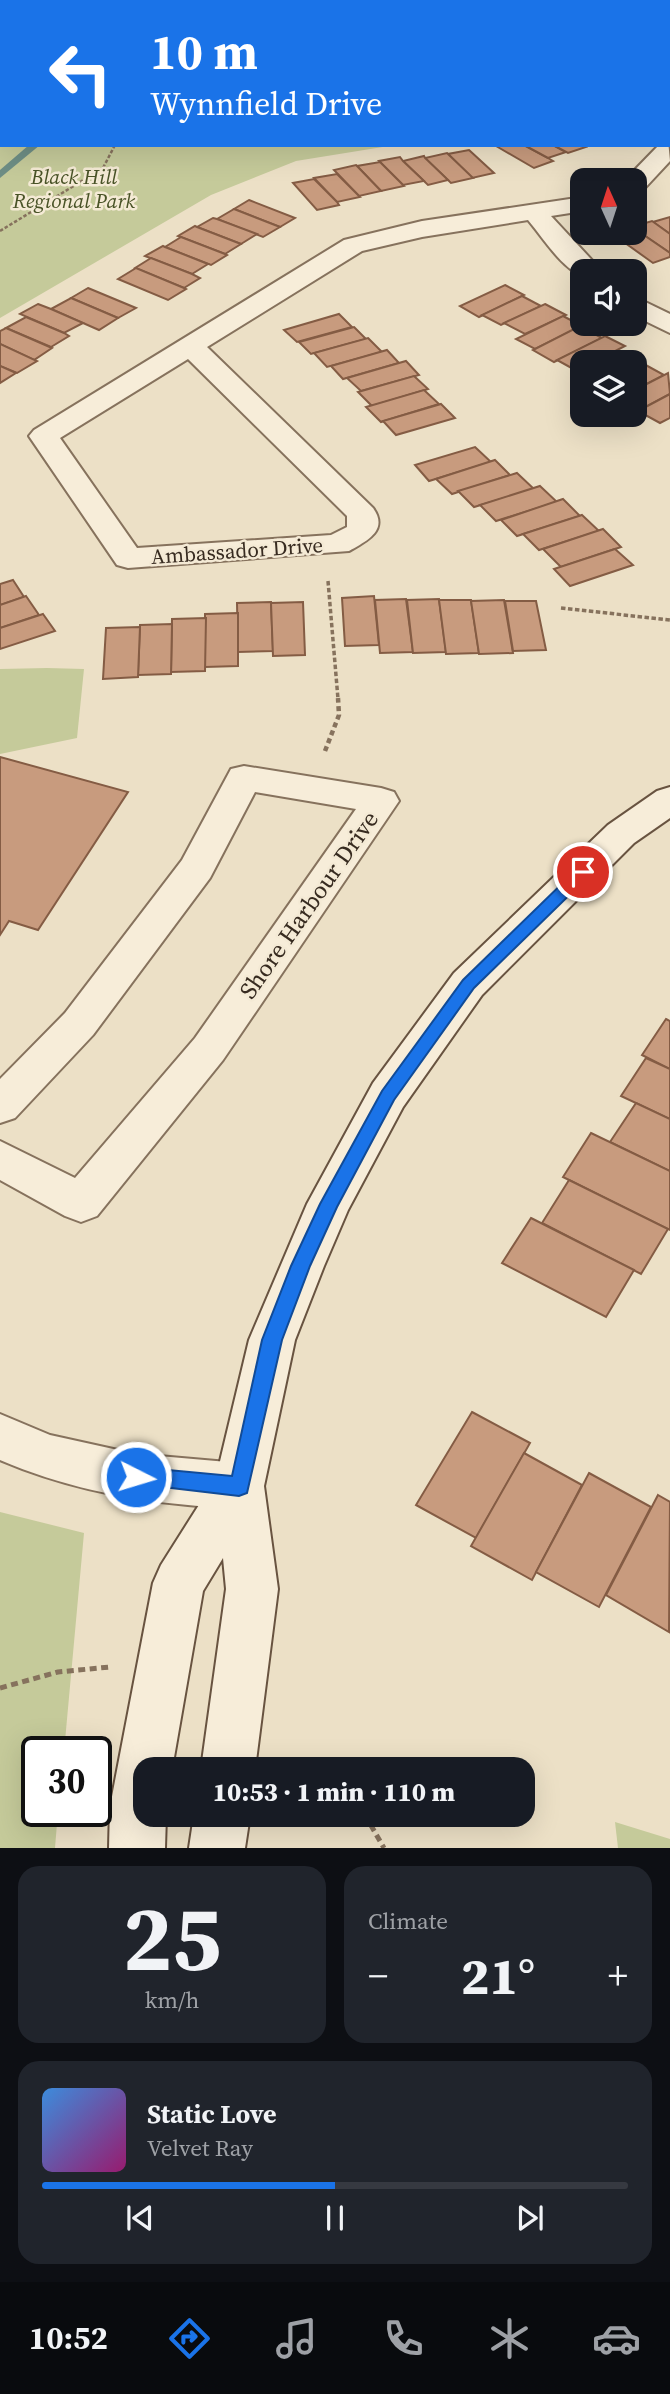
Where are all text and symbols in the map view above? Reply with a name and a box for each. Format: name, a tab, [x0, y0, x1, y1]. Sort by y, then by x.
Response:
text: 10 m	[150, 18, 258, 85]
icon: left	[35, 28, 126, 119]
text: Wynnfield Drive	[150, 82, 382, 126]
park label: Black Hill Regional Park	[12, 162, 135, 215]
north arrow	[570, 168, 648, 245]
map controls	[570, 168, 647, 427]
button: sound	[570, 259, 647, 336]
button: layers	[570, 350, 647, 427]
street label: Ambassador Drive	[150, 530, 324, 571]
street label: Shore Harbour Drive	[231, 804, 386, 1005]
pin	[553, 842, 613, 902]
icon: arrive	[564, 853, 602, 891]
position arrow	[99, 1440, 173, 1514]
speed limit sign: 30	[21, 1736, 112, 1827]
text: 10:53 · 1 min · 110 m	[213, 1774, 455, 1810]
text: 25	[123, 1876, 221, 2000]
text: Climate	[368, 1905, 448, 1937]
text: 21°	[461, 1940, 535, 2011]
text: −	[368, 1950, 388, 2002]
text: +	[608, 1950, 628, 2002]
text: km/h	[145, 1984, 199, 2016]
text: Static Love	[147, 2096, 276, 2132]
text: Velvet Ray	[147, 2132, 253, 2164]
icon: previous	[121, 2199, 159, 2237]
icon: pause	[316, 2199, 354, 2237]
icon: next	[511, 2199, 549, 2237]
icon: directions	[165, 2314, 214, 2363]
icon: music	[272, 2314, 321, 2363]
icon: phone	[379, 2314, 428, 2363]
icon: climate	[485, 2314, 534, 2363]
icon: car	[592, 2314, 641, 2363]
text: 10:52	[29, 2316, 108, 2360]

